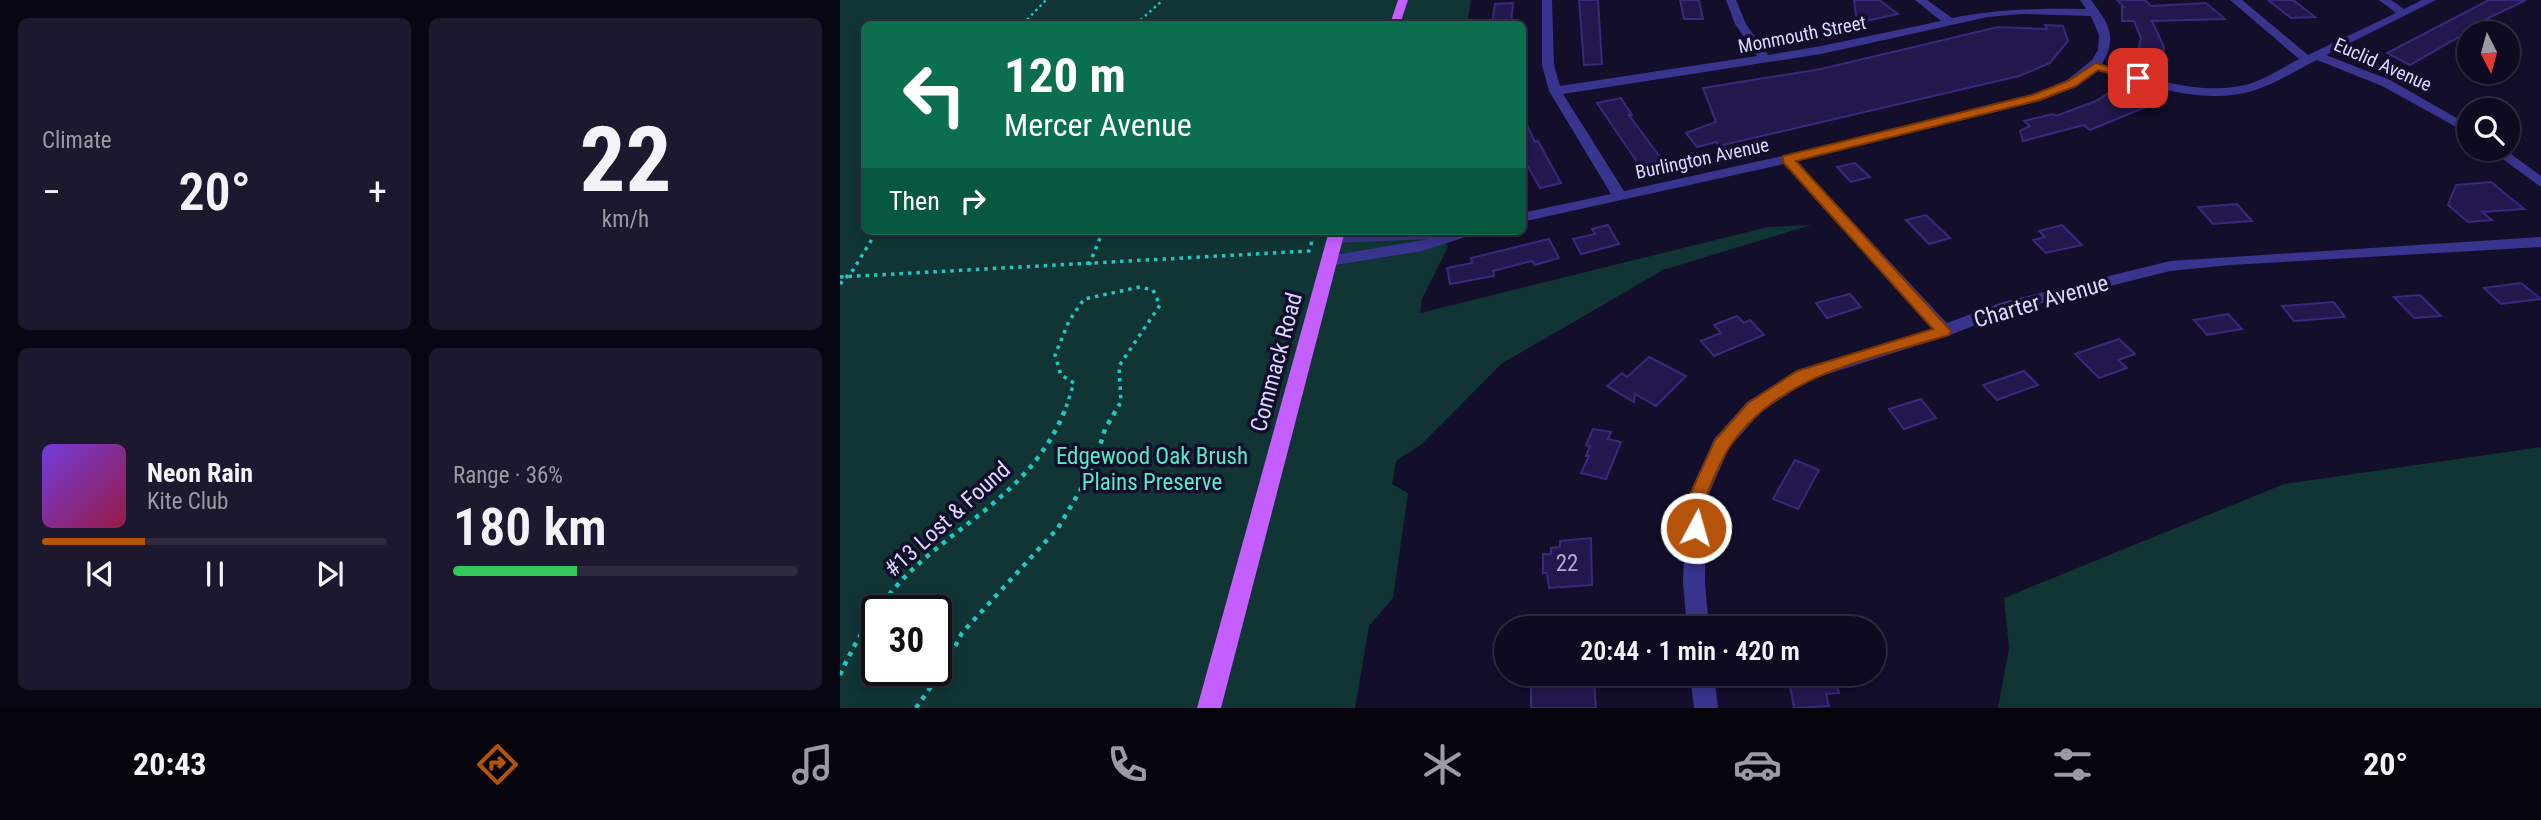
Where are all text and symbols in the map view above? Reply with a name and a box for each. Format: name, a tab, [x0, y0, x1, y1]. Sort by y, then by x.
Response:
street label: Monmouth Street	[1736, 11, 1868, 58]
north arrow	[2457, 21, 2520, 84]
map controls	[2457, 21, 2520, 161]
street label: Euclid Avenue	[2330, 33, 2435, 96]
text: 120 m	[1004, 47, 1126, 104]
pin	[2108, 48, 2168, 108]
icon: left	[889, 49, 980, 140]
icon: arrive	[2119, 59, 2157, 97]
button: search	[2457, 98, 2520, 161]
text: Mercer Avenue	[1004, 106, 1192, 144]
text: 22	[580, 107, 671, 213]
text: Climate	[42, 127, 112, 154]
street label: Burlington Avenue	[1633, 133, 1771, 184]
text: 20°	[178, 162, 251, 223]
text: −	[42, 170, 61, 214]
text: +	[368, 170, 387, 214]
icon: right	[954, 182, 992, 220]
text: Then	[889, 186, 940, 216]
text: km/h	[602, 206, 649, 233]
street label: Charter Avenue	[1971, 269, 2112, 334]
street label: Commack Road	[1245, 290, 1308, 435]
park label: Edgewood Oak Brush Plains Preserve	[1056, 443, 1248, 496]
street label: #13 Lost & Found	[879, 456, 1016, 583]
text: Neon Rain	[147, 458, 253, 488]
text: Range · 36%	[453, 462, 563, 489]
text: Kite Club	[147, 488, 228, 515]
position arrow	[1659, 491, 1733, 565]
text: 180 km	[453, 497, 607, 558]
house number: 22	[1556, 550, 1578, 577]
icon: previous	[81, 555, 119, 593]
icon: pause	[196, 555, 234, 593]
icon: next	[311, 555, 349, 593]
speed limit sign: 30	[861, 595, 952, 686]
text: 20:44 · 1 min · 420 m	[1580, 636, 1800, 666]
icon: directions	[473, 740, 522, 789]
icon: music	[788, 740, 837, 789]
icon: phone	[1103, 740, 1152, 789]
icon: climate	[1418, 740, 1467, 789]
icon: car	[1733, 740, 1782, 789]
icon: filters	[2048, 740, 2097, 789]
text: 20:43	[133, 745, 206, 783]
text: 20°	[2363, 745, 2408, 783]

